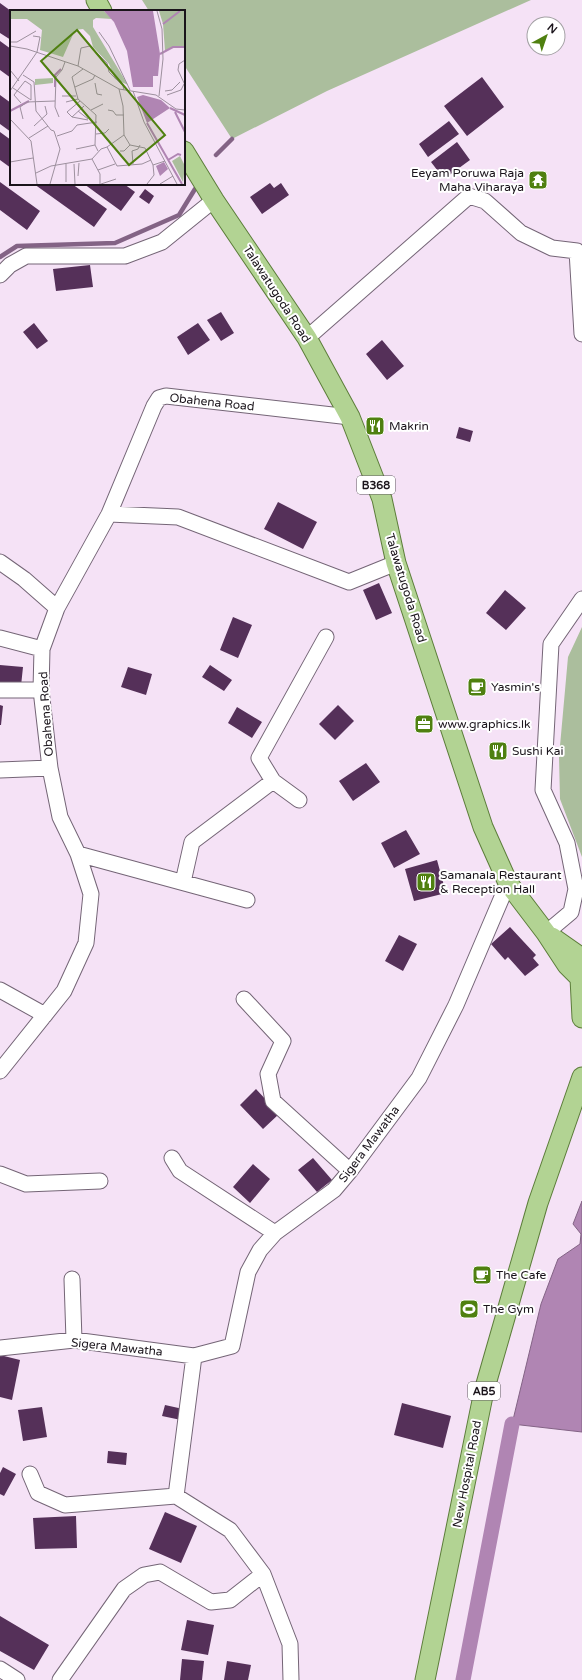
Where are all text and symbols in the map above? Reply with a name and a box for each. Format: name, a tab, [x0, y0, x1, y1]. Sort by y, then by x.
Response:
inset map	[10, 10, 185, 185]
north arrow	[526, 16, 566, 56]
text: N	[545, 21, 560, 37]
place label: Eeyam Poruwa Raja Maha Viharaya	[411, 166, 524, 194]
temple icon: Eeyam Poruwa Raja Maha Viharaya	[527, 169, 549, 191]
street label: Talawatugoda Road	[240, 243, 314, 345]
street label: Obahena Road	[169, 391, 255, 413]
restaurant icon: Makrin	[364, 415, 386, 437]
place label: Makrin	[389, 419, 429, 433]
road number: B368	[357, 476, 395, 494]
street label: Talawatugoda Road	[383, 532, 429, 644]
street label: Obahena Road	[36, 671, 56, 757]
cafe icon: Yasmin's	[466, 676, 488, 698]
place label: Yasmin's	[491, 680, 540, 694]
office icon: www.graphics.lk	[413, 713, 435, 735]
place label: www.graphics.lk	[438, 717, 531, 731]
restaurant icon: Sushi Kai	[487, 740, 509, 762]
place label: Sushi Kai	[512, 744, 564, 758]
place label: Samanala Restaurant & Reception Hall	[440, 868, 562, 896]
restaurant icon: Samanala Restaurant & Reception Hall	[415, 871, 437, 893]
street label: Sigera Mawatha	[336, 1103, 402, 1185]
cafe icon: The Cafe	[471, 1264, 493, 1286]
place label: The Cafe	[496, 1268, 547, 1282]
sports icon: The Gym	[458, 1298, 480, 1320]
place label: The Gym	[483, 1302, 534, 1316]
street label: Sigera Mawatha	[71, 1335, 163, 1359]
road number: AB5	[468, 1382, 500, 1400]
street label: New Hospital Road	[450, 1419, 484, 1529]

